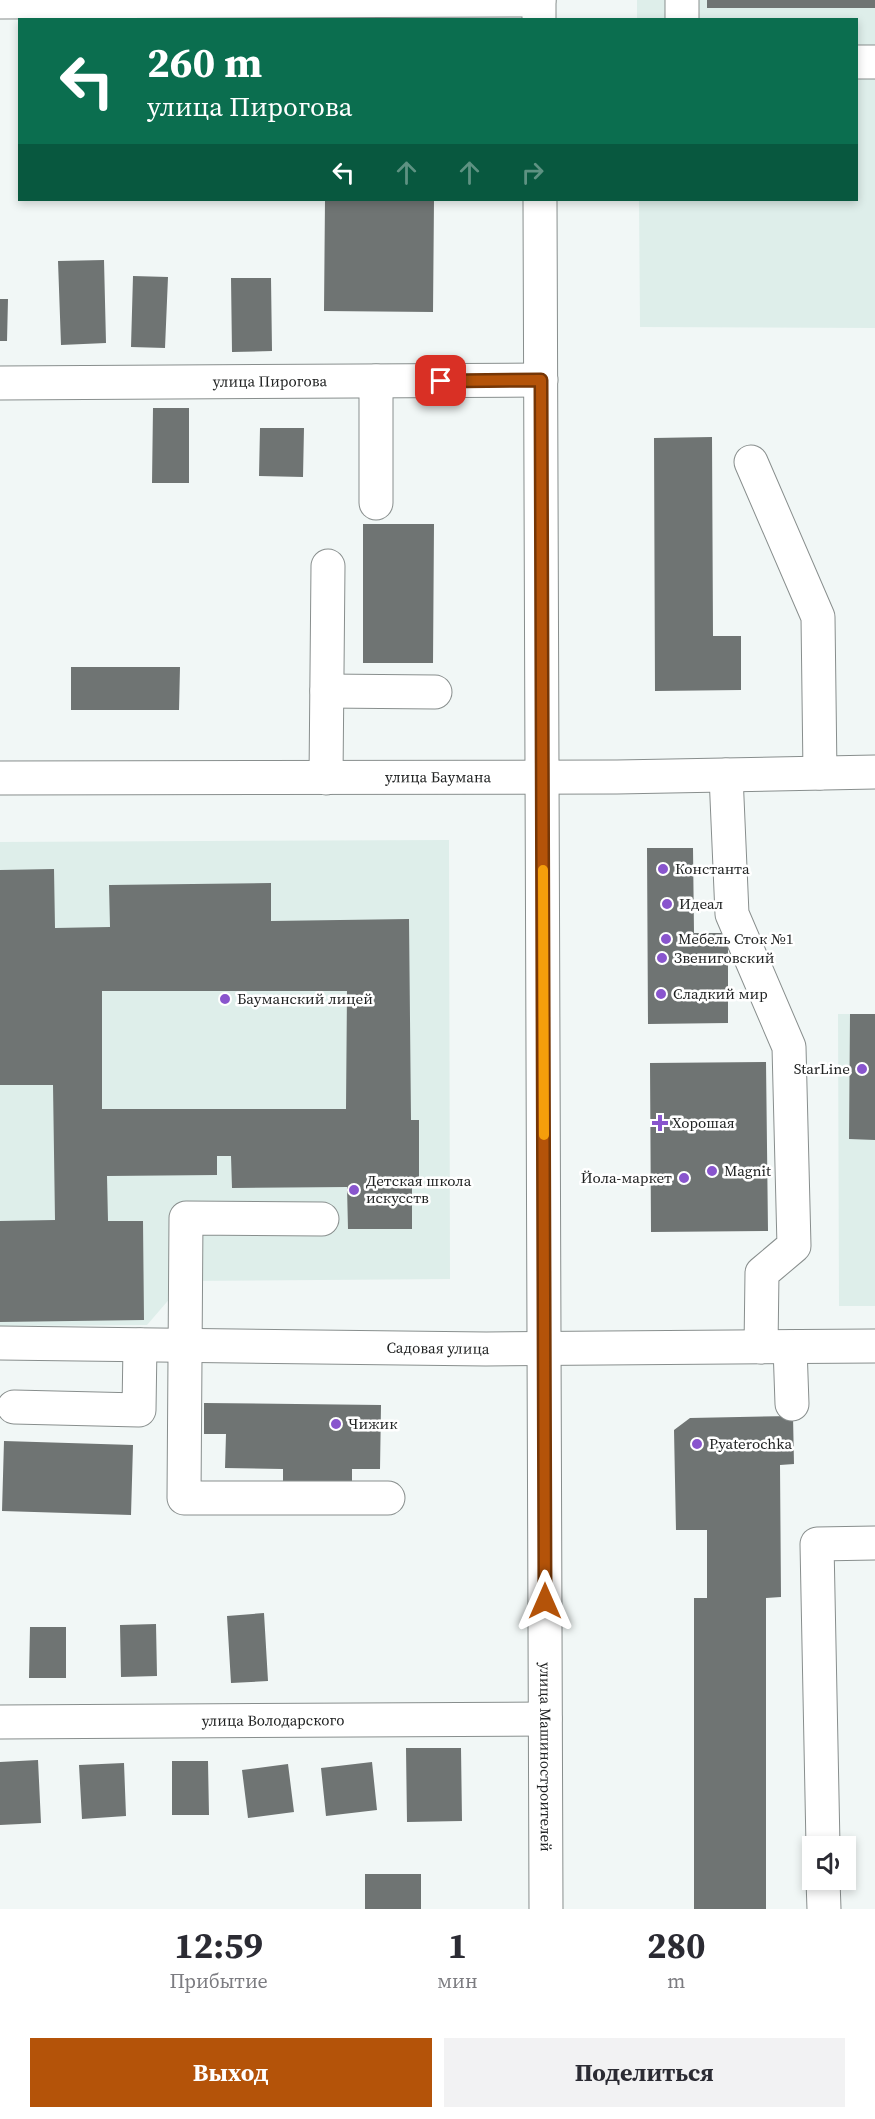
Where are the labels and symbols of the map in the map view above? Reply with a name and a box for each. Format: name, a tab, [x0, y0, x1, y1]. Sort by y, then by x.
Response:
pin	[415, 355, 466, 406]
street label: улица Пирогова	[213, 370, 328, 392]
street label: улица Баумана	[385, 766, 491, 787]
place label: Константа	[675, 858, 750, 879]
marker: Константа	[656, 862, 670, 876]
place label: Идеал	[679, 893, 723, 914]
marker: Идеал	[660, 897, 674, 911]
place label: Мебель Сток №1	[678, 928, 794, 949]
marker: Мебель Сток №1	[659, 932, 673, 946]
place label: Звениговский	[674, 947, 775, 968]
marker: Звениговский	[655, 951, 669, 965]
place label: Сладкий мир	[673, 983, 768, 1004]
marker: Сладкий мир	[654, 987, 668, 1001]
place label: Бауманский лицей	[237, 988, 373, 1009]
marker: Бауманский лицей	[218, 992, 232, 1006]
place label: StarLine	[794, 1058, 850, 1079]
marker: StarLine	[855, 1062, 869, 1076]
place label: Хорошая	[672, 1112, 735, 1133]
marker: Хорошая	[653, 1116, 667, 1130]
place label: Magnit	[724, 1160, 771, 1181]
marker: Magnit	[705, 1164, 719, 1178]
place label: Йола-маркет	[581, 1167, 672, 1188]
place label: Детская школа искусств	[366, 1170, 472, 1208]
marker: Йола-маркет	[677, 1171, 691, 1185]
marker: Детская школа искусств	[347, 1183, 361, 1197]
street label: Садовая улица	[386, 1337, 490, 1359]
place label: Чижик	[348, 1413, 398, 1434]
marker: Чижик	[329, 1417, 343, 1431]
place label: Pyaterochka	[709, 1433, 793, 1454]
marker: Pyaterochka	[690, 1437, 704, 1451]
position arrow	[513, 1569, 577, 1633]
street label: улица Машиностроителей	[535, 1662, 557, 1852]
street label: улица Володарского	[202, 1709, 344, 1731]

